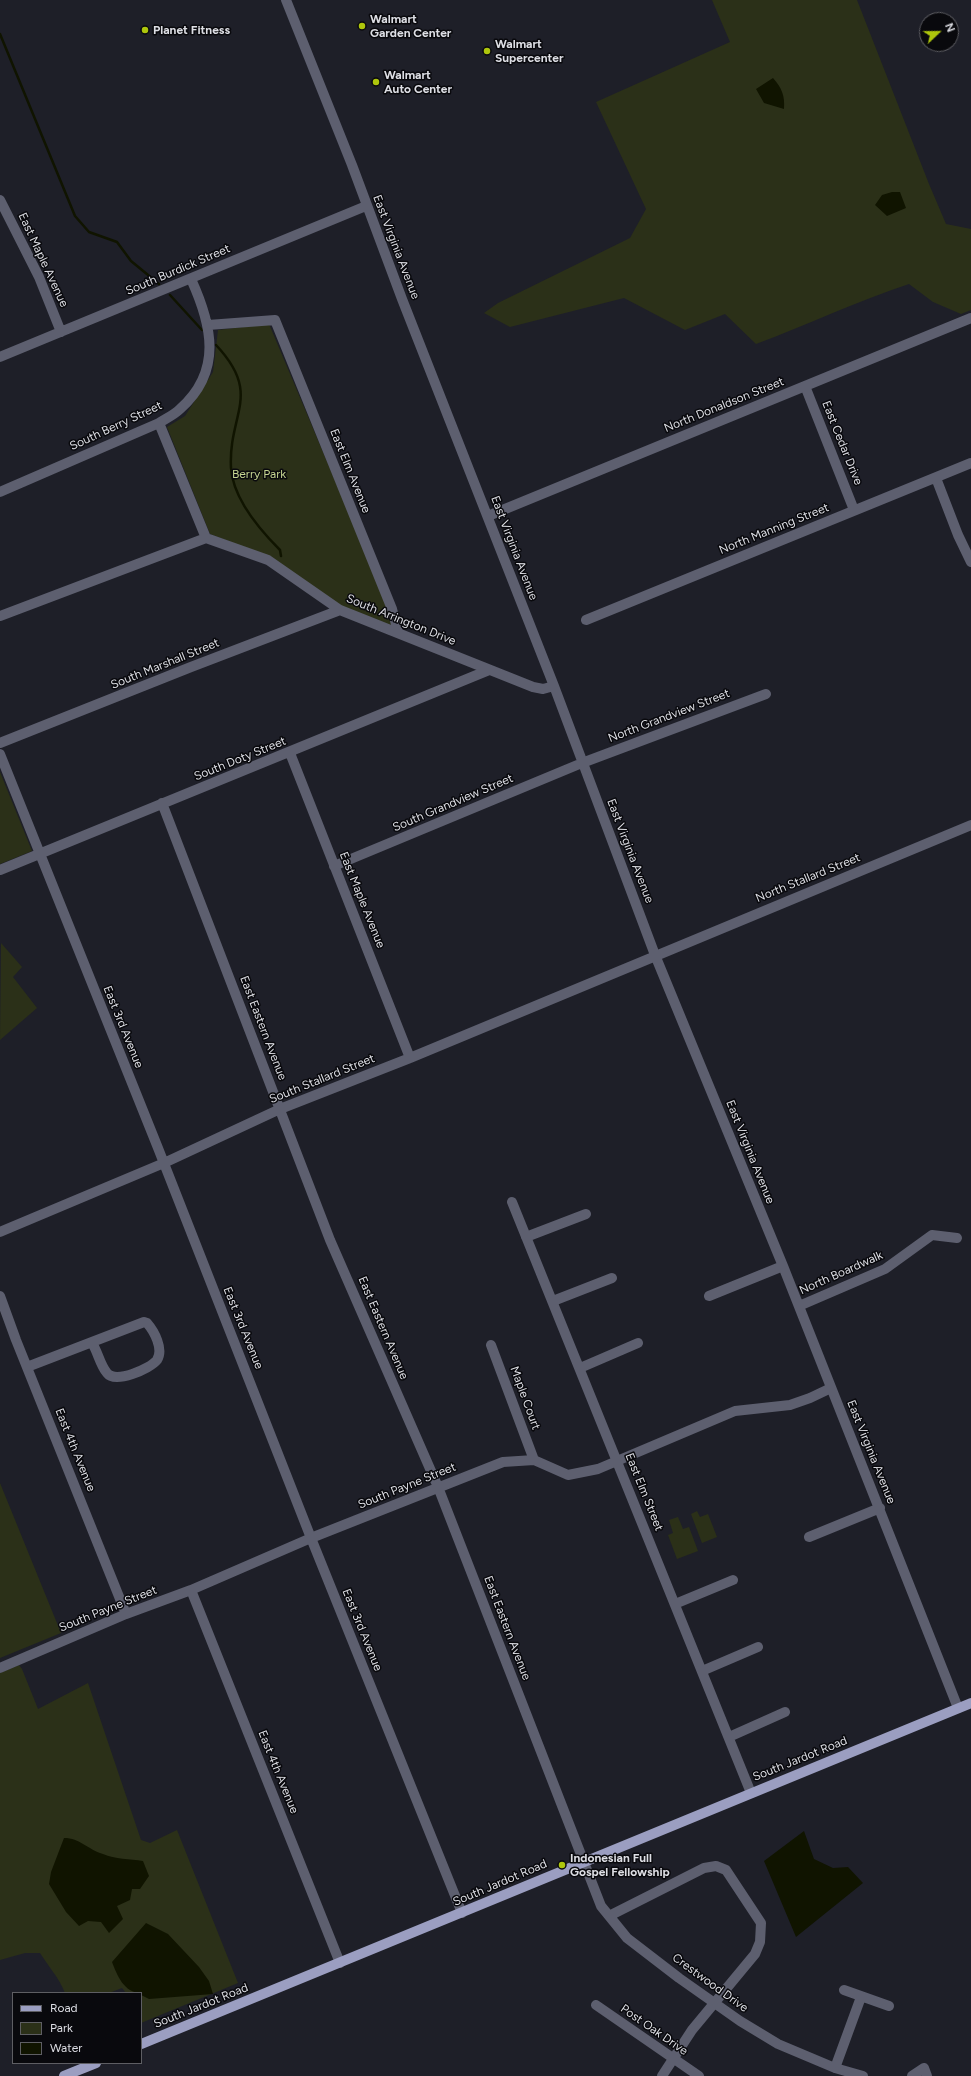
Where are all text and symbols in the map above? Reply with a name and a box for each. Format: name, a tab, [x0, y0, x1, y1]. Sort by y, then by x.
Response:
place label: Walmart Garden Center	[370, 12, 451, 40]
north arrow	[919, 12, 959, 52]
marker: Walmart Garden Center	[357, 21, 367, 31]
text: N	[942, 21, 957, 34]
place label: Planet Fitness	[153, 23, 230, 37]
marker: Planet Fitness	[140, 25, 150, 35]
place label: Walmart Supercenter	[495, 37, 563, 65]
marker: Walmart Supercenter	[482, 46, 492, 56]
place label: Walmart Auto Center	[384, 68, 452, 96]
marker: Walmart Auto Center	[371, 77, 381, 87]
street label: East Virginia Avenue	[369, 193, 423, 301]
street label: East Maple Avenue	[15, 211, 71, 309]
street label: South Burdick Street	[124, 241, 232, 299]
street label: North Donaldson Street	[662, 374, 786, 436]
street label: South Berry Street	[68, 398, 164, 454]
street label: East Cedar Drive	[819, 399, 865, 487]
street label: East Elm Avenue	[327, 427, 373, 515]
park label: Berry Park	[232, 467, 286, 481]
street label: East Virginia Avenue	[487, 494, 541, 602]
street label: North Manning Street	[717, 500, 831, 558]
street label: South Arrington Drive	[344, 591, 458, 649]
street label: South Marshall Street	[109, 636, 221, 692]
street label: North Grandview Street	[606, 686, 732, 746]
street label: South Doty Street	[192, 734, 288, 784]
street label: South Grandview Street	[391, 771, 515, 835]
street label: East Virginia Avenue	[603, 797, 657, 905]
street label: East Maple Avenue	[336, 850, 388, 950]
street label: North Stallard Street	[754, 850, 862, 906]
street label: East Eastern Avenue	[236, 974, 290, 1082]
street label: East 3rd Avenue	[100, 984, 146, 1070]
street label: South Stallard Street	[267, 1051, 377, 1107]
street label: East Virginia Avenue	[723, 1098, 777, 1206]
street label: North Boardwalk	[797, 1248, 885, 1298]
street label: East Eastern Avenue	[355, 1274, 411, 1382]
street label: East 3rd Avenue	[220, 1285, 266, 1371]
street label: Maple Court	[507, 1364, 543, 1432]
street label: East Virginia Avenue	[844, 1398, 898, 1506]
street label: East 4th Avenue	[52, 1406, 98, 1494]
street label: East Elm Street	[622, 1451, 666, 1533]
street label: South Payne Street	[356, 1460, 458, 1512]
street label: East Eastern Avenue	[480, 1574, 534, 1682]
street label: South Payne Street	[57, 1583, 159, 1635]
street label: East 3rd Avenue	[339, 1587, 385, 1673]
street label: East 4th Avenue	[255, 1728, 301, 1816]
street label: South Jardot Road	[751, 1733, 849, 1785]
place label: Indonesian Full Gospel Fellowship	[570, 1851, 670, 1879]
street label: South Jardot Road	[451, 1857, 549, 1909]
marker: Indonesian Full Gospel Fellowship	[557, 1860, 567, 1870]
street label: Crestwood Drive	[669, 1951, 751, 2015]
street label: South Jardot Road	[152, 1980, 250, 2032]
legend	[12, 1992, 142, 2064]
text: Road	[50, 2001, 78, 2015]
street label: Post Oak Drive	[618, 2001, 690, 2059]
text: Park	[50, 2021, 73, 2035]
text: Water	[50, 2041, 82, 2055]

